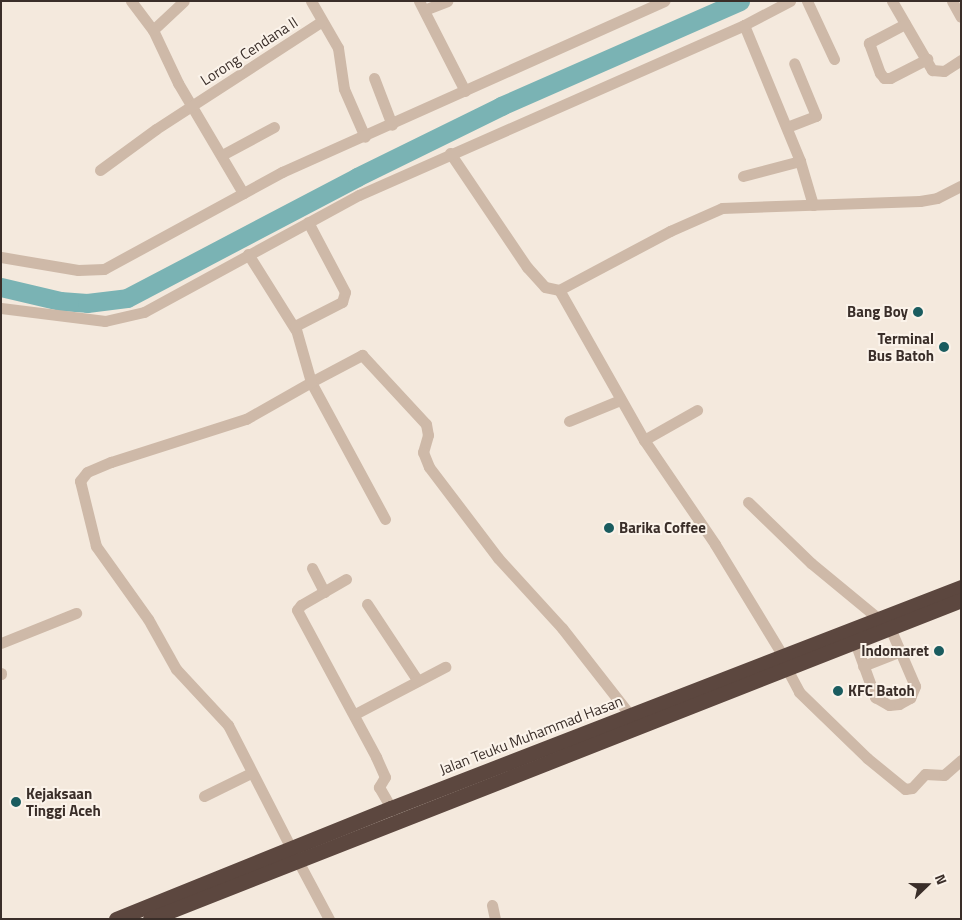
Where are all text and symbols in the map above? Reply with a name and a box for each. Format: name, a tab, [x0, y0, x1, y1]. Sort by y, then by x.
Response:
street label: Lorong Cendana II	[197, 13, 301, 89]
place label: Bang Boy	[847, 303, 908, 321]
marker: Bang Boy	[912, 306, 924, 318]
place label: Terminal Bus Batoh	[868, 329, 934, 364]
marker: Terminal Bus Batoh	[938, 341, 950, 353]
place label: Barika Coffee	[619, 519, 706, 537]
marker: Barika Coffee	[603, 522, 615, 534]
place label: Indomaret	[861, 642, 929, 660]
marker: Indomaret	[933, 645, 945, 657]
place label: KFC Batoh	[848, 682, 915, 700]
marker: KFC Batoh	[832, 685, 844, 697]
street label: Jalan Teuku Muhammad Hasan	[437, 692, 625, 778]
place label: Kejaksaan Tinggi Aceh	[26, 784, 101, 819]
marker: Kejaksaan Tinggi Aceh	[10, 796, 22, 808]
north arrow	[902, 860, 952, 910]
text: N	[930, 871, 953, 888]

